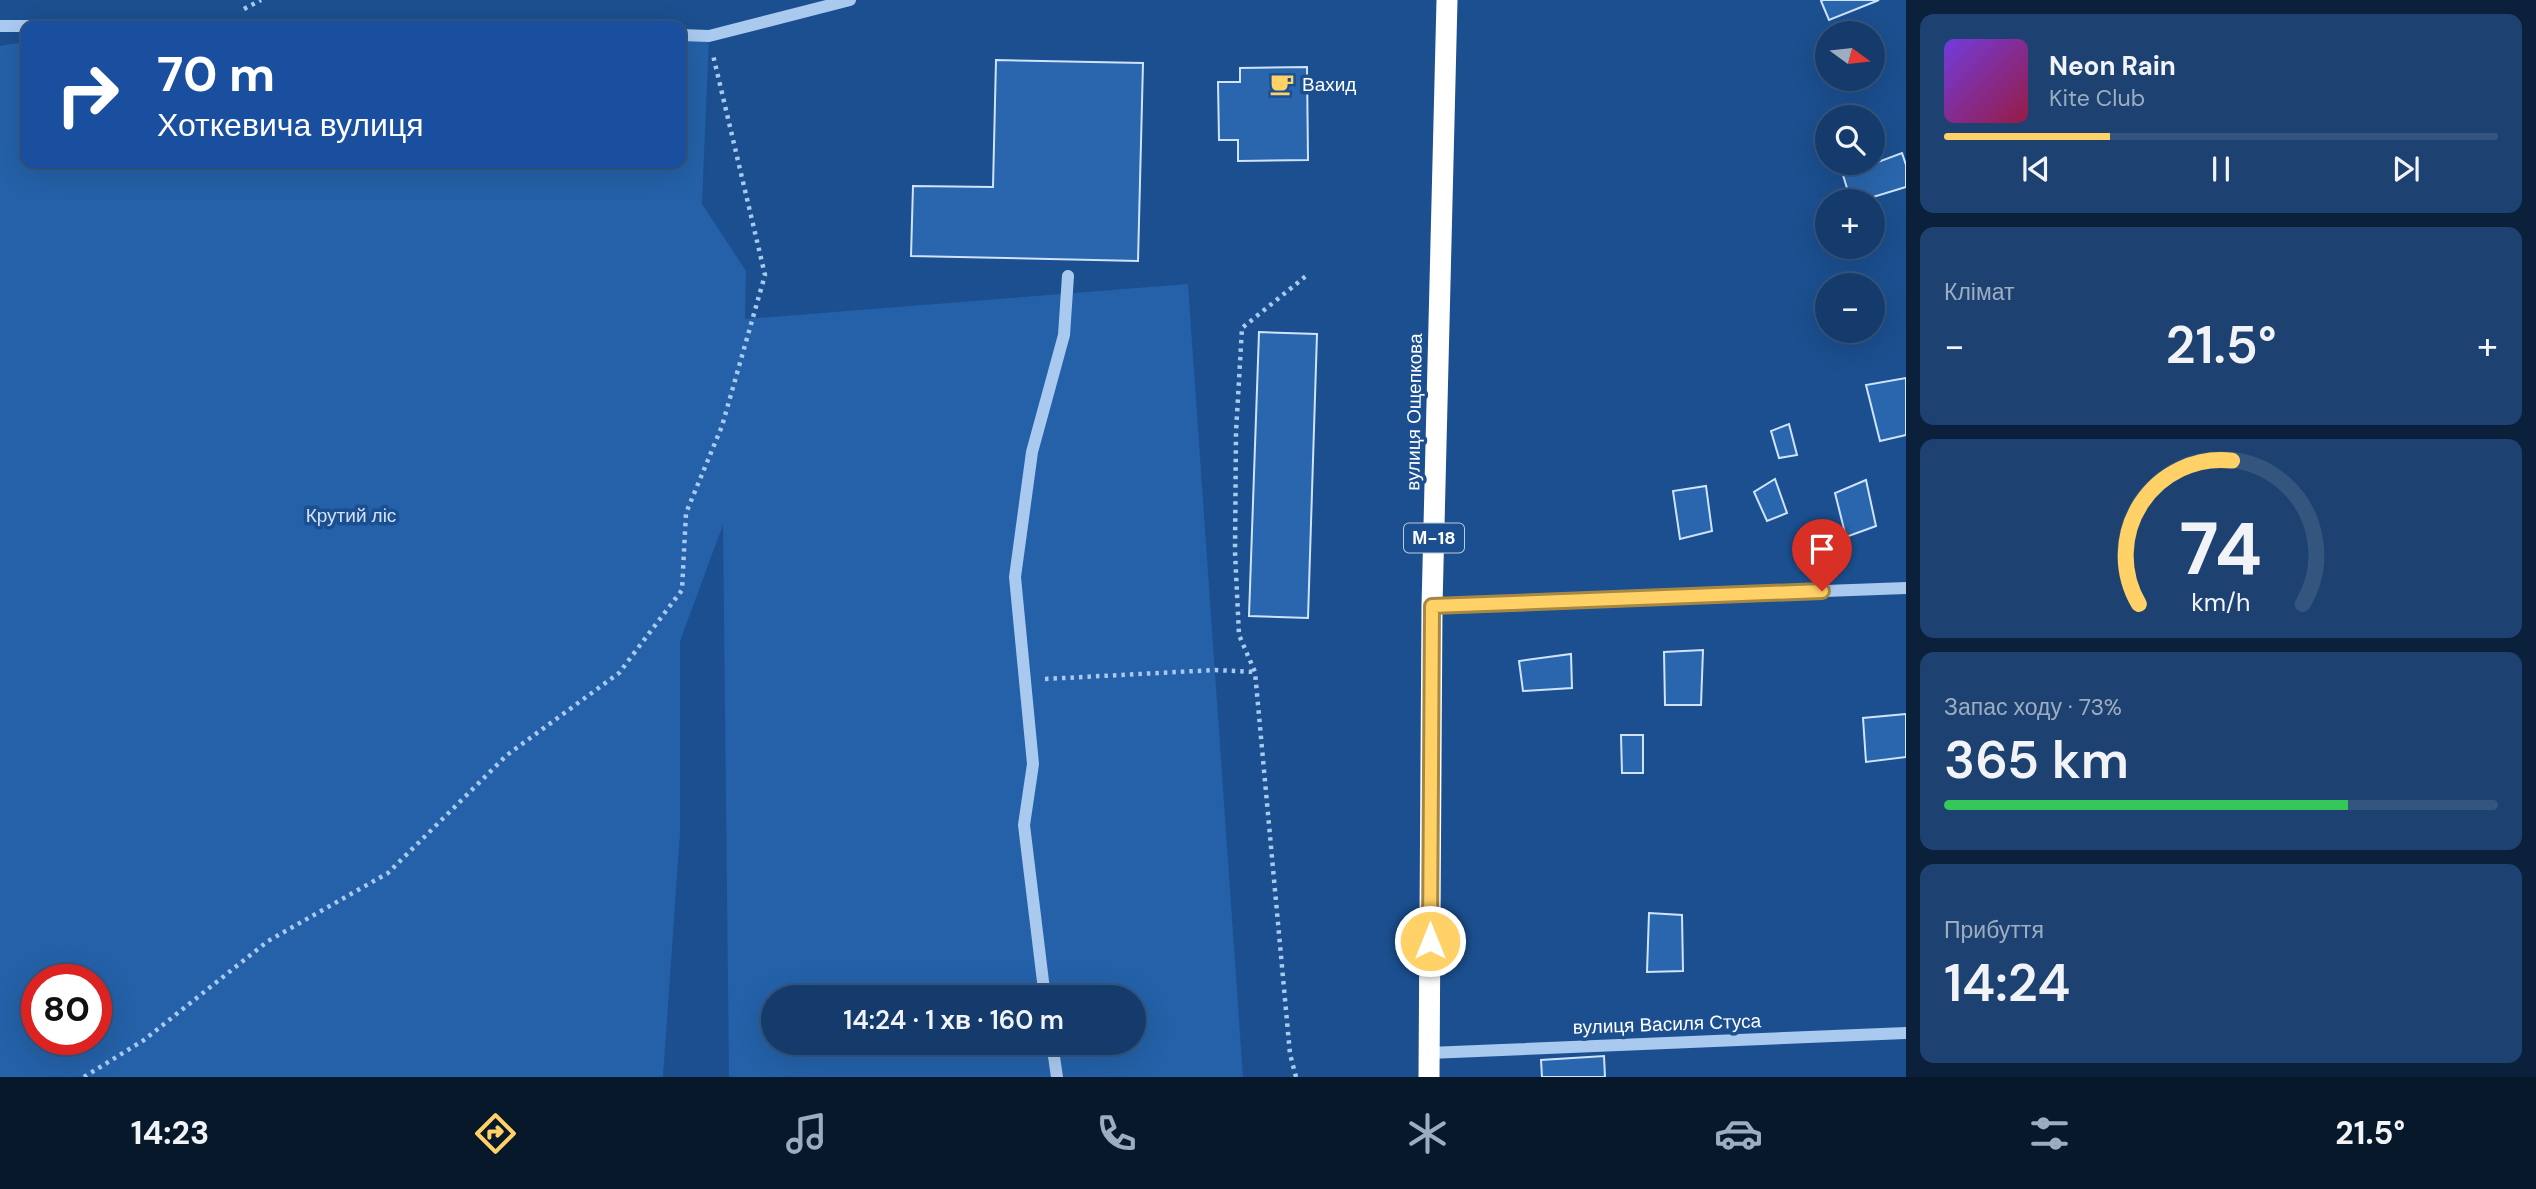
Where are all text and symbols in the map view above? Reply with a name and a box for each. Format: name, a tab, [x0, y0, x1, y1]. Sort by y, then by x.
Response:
north arrow	[1815, 21, 1885, 91]
map controls	[1815, 21, 1885, 343]
text: 70 m	[157, 42, 275, 106]
icon: right	[42, 49, 133, 140]
text: Neon Rain	[2049, 49, 2176, 83]
cafe icon: Вахид	[1268, 70, 1296, 98]
place label: Вахид	[1302, 72, 1356, 97]
text: Kite Club	[2049, 83, 2145, 113]
text: Хоткевича вулиця	[157, 104, 424, 146]
button: search	[1815, 105, 1885, 175]
icon: previous	[2017, 150, 2055, 188]
icon: pause	[2202, 150, 2240, 188]
icon: next	[2387, 150, 2425, 188]
button: +	[1815, 189, 1885, 259]
button: −	[1815, 273, 1885, 343]
text: Клімат	[1944, 277, 2015, 307]
text: 21.5°	[2165, 311, 2277, 379]
text: −	[1944, 321, 1965, 371]
text: +	[2477, 321, 2498, 371]
street label: вулиця Ощепкова	[1400, 333, 1428, 491]
park label: Крутий ліс	[306, 503, 396, 528]
text: 74	[2180, 503, 2262, 598]
pin	[1792, 519, 1852, 591]
road number: М-18	[1404, 524, 1464, 552]
icon: arrive	[1803, 530, 1841, 568]
text: km/h	[2191, 586, 2251, 619]
text: Запас ходу · 73%	[1944, 692, 2122, 722]
text: 365 km	[1944, 726, 2129, 794]
position arrow	[1393, 904, 1467, 978]
text: Прибуття	[1944, 915, 2044, 945]
text: 14:24	[1944, 949, 2070, 1017]
speed limit sign: 80	[21, 964, 112, 1055]
text: 14:24 · 1 хв · 160 m	[843, 1003, 1064, 1037]
street label: вулиця Василя Стуса	[1572, 1008, 1762, 1040]
icon: directions	[471, 1109, 520, 1158]
icon: music	[782, 1109, 831, 1158]
icon: phone	[1092, 1109, 1141, 1158]
icon: climate	[1403, 1109, 1452, 1158]
icon: car	[1714, 1109, 1763, 1158]
icon: filters	[2025, 1109, 2074, 1158]
text: 14:23	[131, 1112, 209, 1154]
text: 21.5°	[2335, 1112, 2405, 1154]

